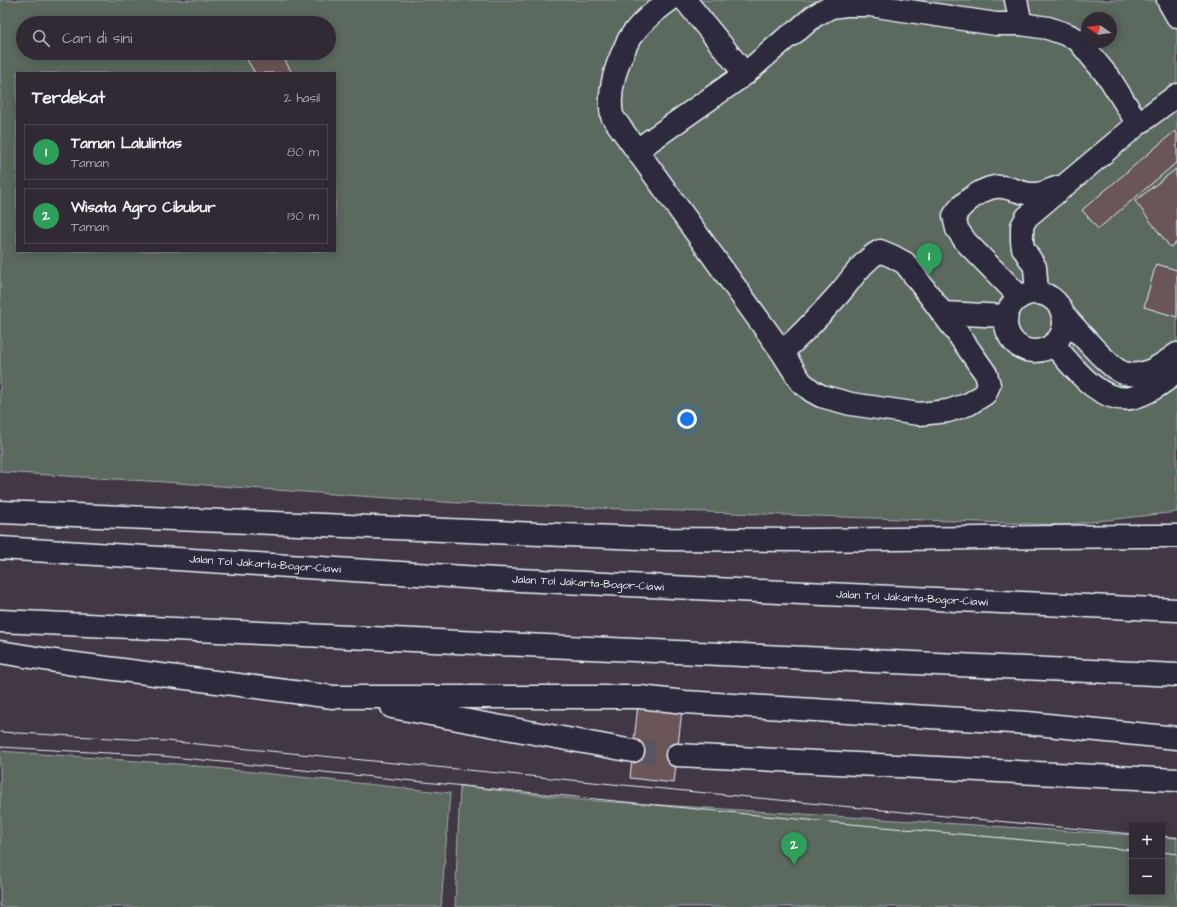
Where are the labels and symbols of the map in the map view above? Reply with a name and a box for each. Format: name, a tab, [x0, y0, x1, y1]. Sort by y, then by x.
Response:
north arrow	[1081, 12, 1117, 48]
pin: 1	[916, 243, 942, 276]
your location	[677, 409, 697, 429]
street label: Jalan Tol Jakarta–Bogor–Ciawi	[189, 551, 342, 578]
street label: Jalan Tol Jakarta–Bogor–Ciawi	[512, 572, 665, 595]
street label: Jalan Tol Jakarta–Bogor–Ciawi	[836, 587, 989, 610]
pin: 2	[781, 832, 807, 865]

